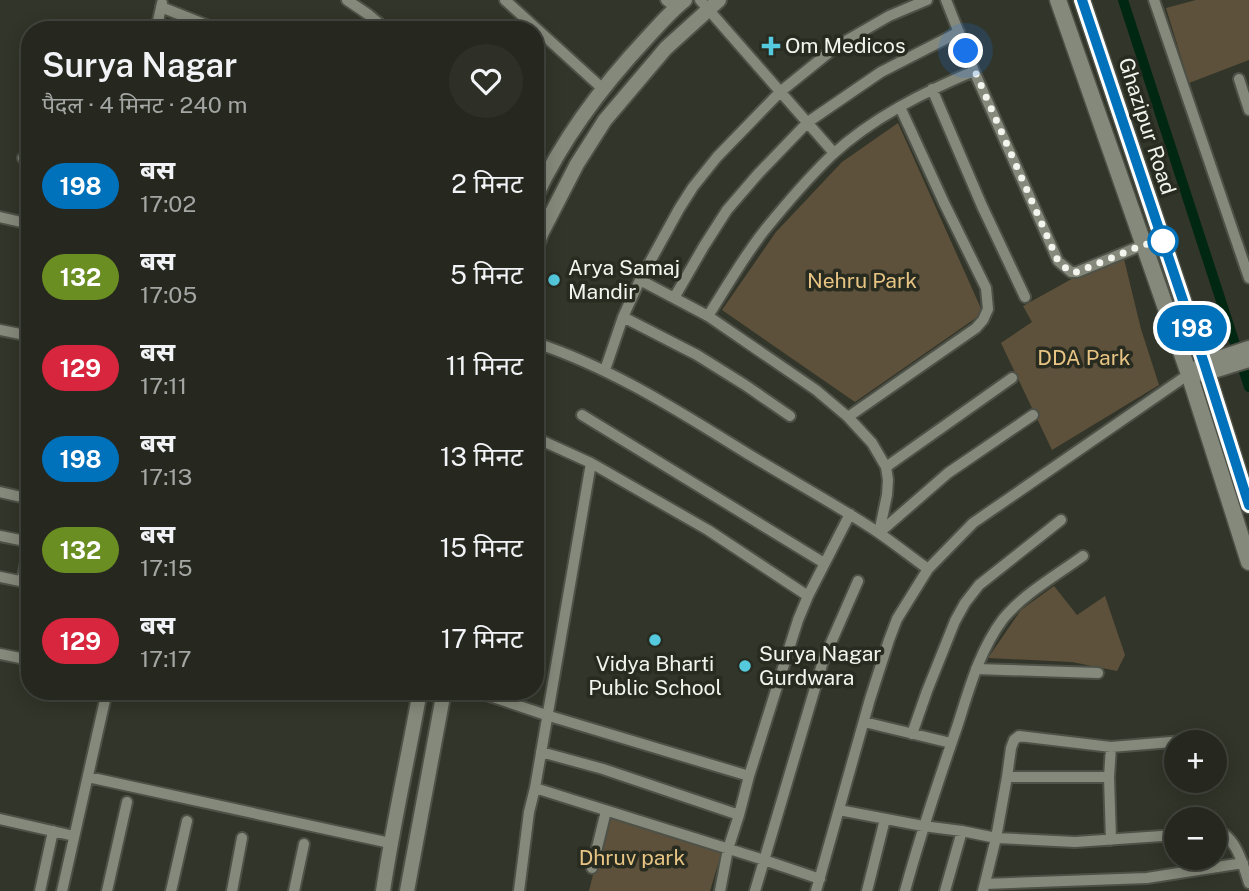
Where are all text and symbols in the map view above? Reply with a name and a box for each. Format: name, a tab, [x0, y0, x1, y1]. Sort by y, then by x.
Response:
place label: Om Medicos	[785, 33, 906, 58]
your location	[948, 33, 983, 68]
marker: Om Medicos	[763, 38, 779, 54]
button: heart	[449, 44, 523, 118]
text: Surya Nagar	[42, 46, 237, 84]
street label: Ghazipur Road	[1114, 54, 1181, 197]
text: पैदल · 4 मिनट · 240 m	[42, 91, 247, 118]
text: बस	[140, 154, 175, 185]
text: 2 मिनट	[451, 168, 523, 199]
text: 198	[59, 172, 102, 200]
text: 17:02	[140, 190, 196, 217]
unlabelled marker	[1148, 226, 1178, 256]
text: बस	[140, 245, 175, 276]
place label: Arya Samaj Mandir	[568, 255, 680, 304]
text: 5 मिनट	[450, 259, 523, 290]
text: 132	[60, 263, 101, 291]
park label: Nehru Park	[807, 268, 917, 293]
marker: Arya Samaj Mandir	[546, 272, 562, 288]
text: 17:05	[140, 281, 197, 308]
line badge: 198	[1152, 305, 1232, 351]
text: 198	[1171, 314, 1213, 342]
text: बस	[140, 336, 175, 367]
park label: DDA Park	[1037, 345, 1131, 370]
text: 11 मिनट	[446, 350, 523, 381]
text: 129	[60, 354, 101, 382]
text: 17:11	[140, 372, 187, 399]
text: बस	[140, 427, 175, 458]
text: 13 मिनट	[440, 441, 523, 472]
text: 198	[59, 445, 102, 473]
text: 17:13	[140, 463, 192, 490]
text: बस	[140, 518, 175, 549]
text: 15 मिनट	[440, 532, 523, 563]
text: 132	[60, 536, 101, 564]
text: 17:15	[140, 554, 192, 581]
text: बस	[140, 609, 175, 640]
text: 17 मिनट	[441, 623, 523, 654]
text: 129	[60, 627, 101, 655]
marker: Vidya Bharti Public School	[647, 632, 663, 648]
place label: Surya Nagar Gurdwara	[759, 641, 882, 690]
text: 17:17	[140, 645, 192, 672]
place label: Vidya Bharti Public School	[588, 651, 722, 700]
marker: Surya Nagar Gurdwara	[737, 658, 753, 674]
map controls	[1164, 730, 1227, 870]
button: +	[1164, 730, 1227, 793]
button: −	[1164, 807, 1227, 870]
park label: Dhruv park	[579, 845, 686, 870]

